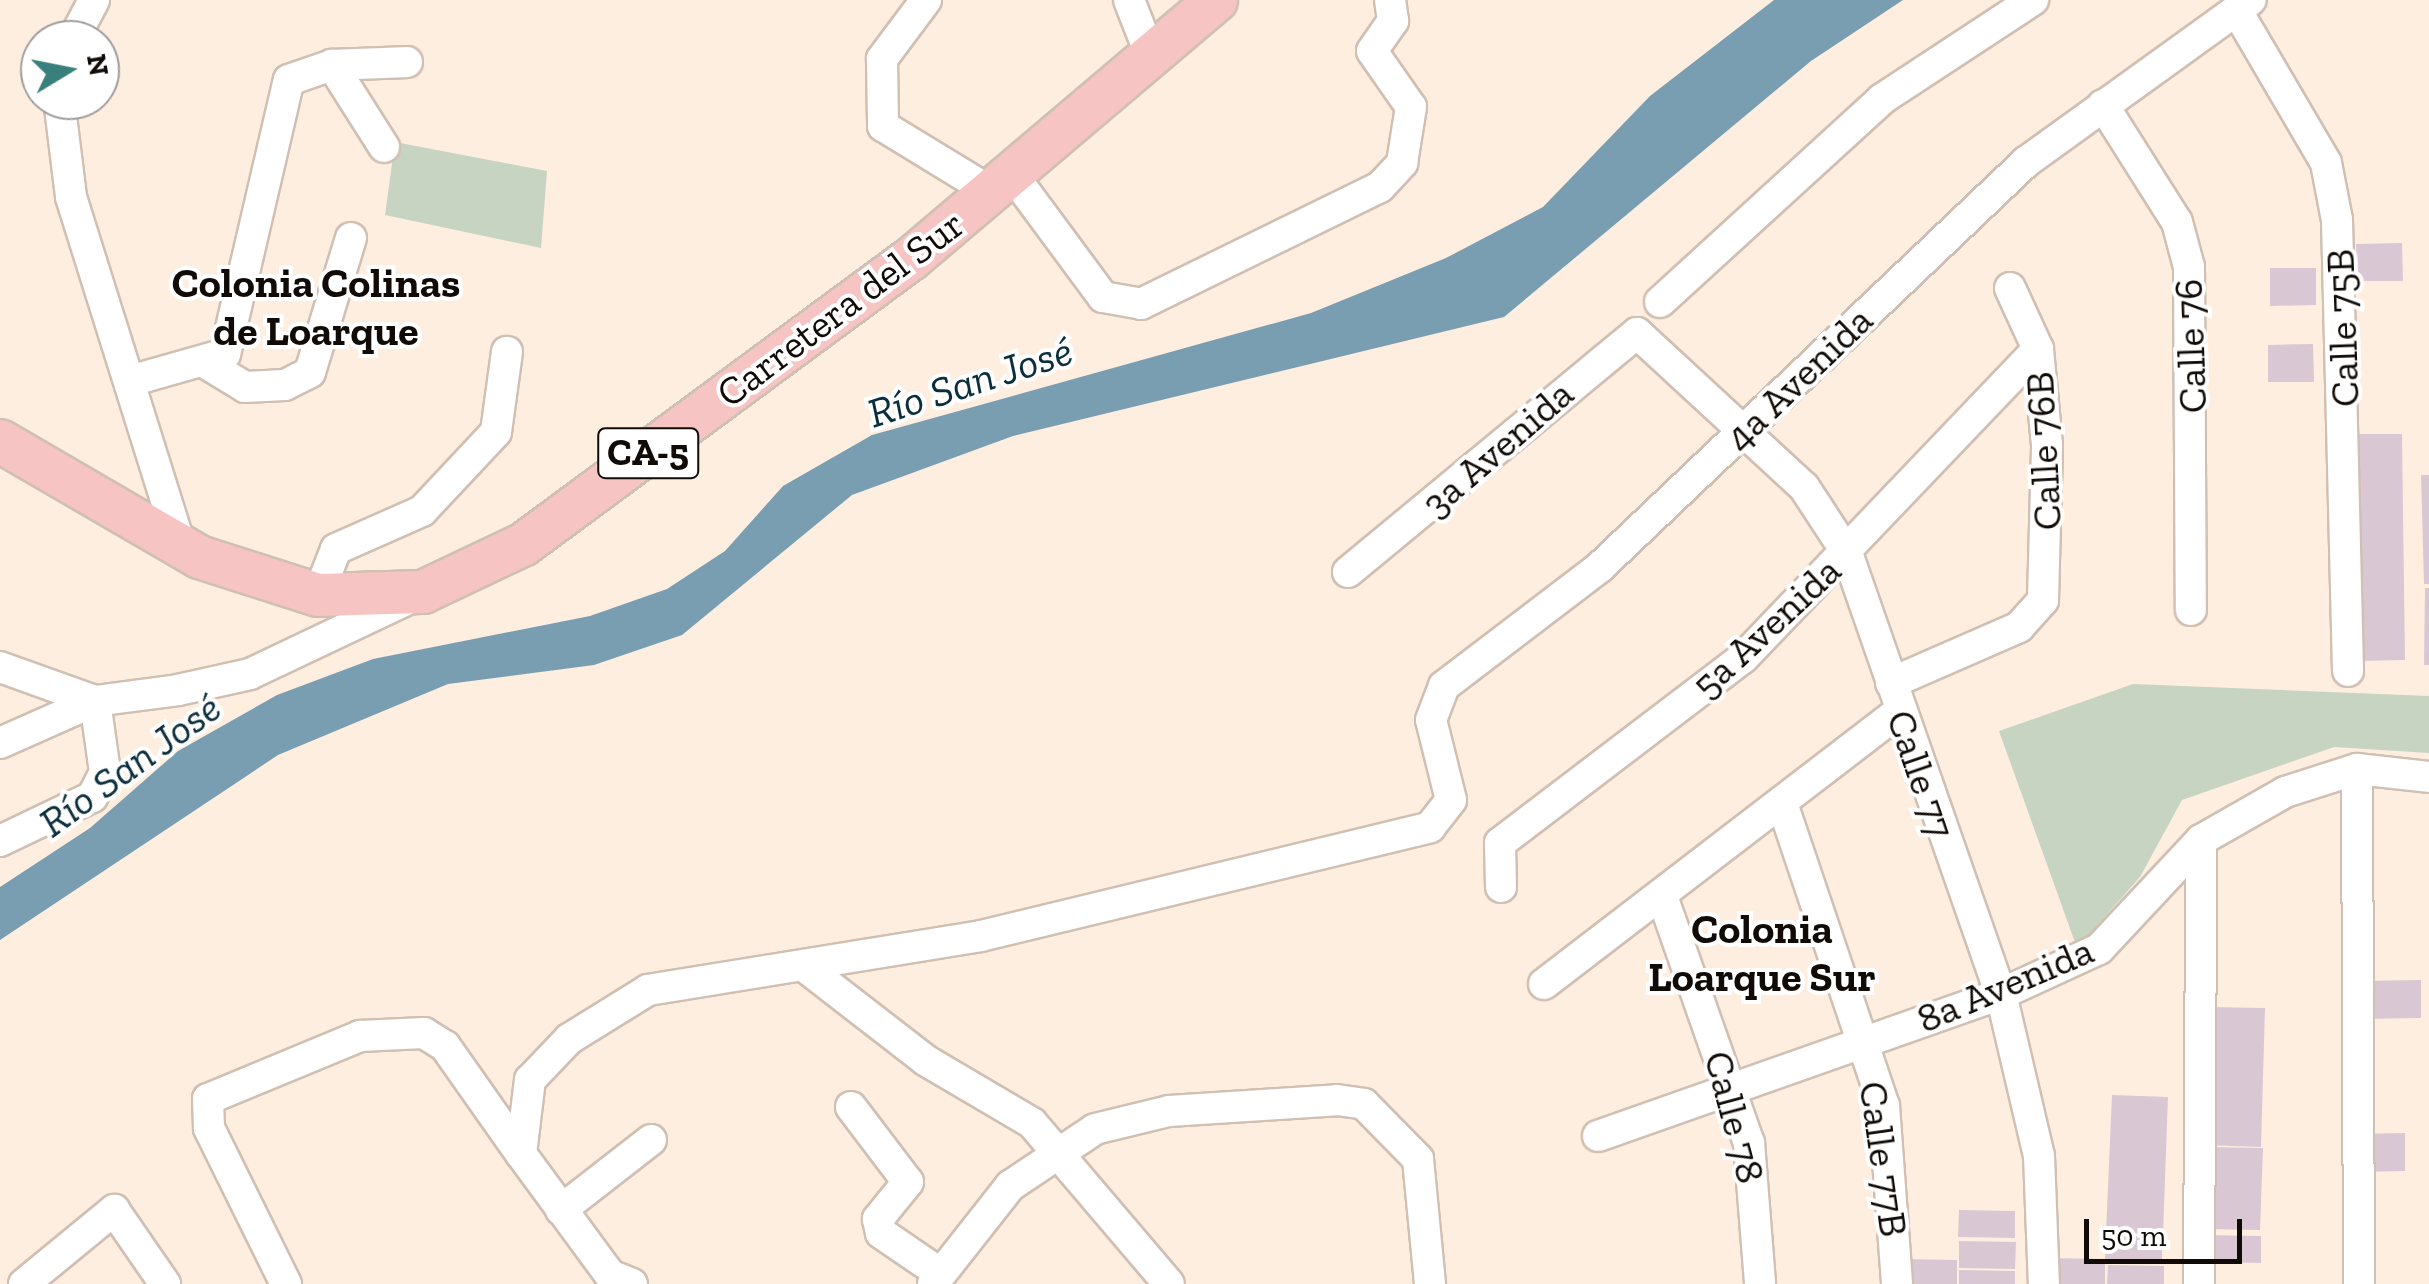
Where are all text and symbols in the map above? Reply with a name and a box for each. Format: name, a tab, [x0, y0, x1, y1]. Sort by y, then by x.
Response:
north arrow	[20, 20, 120, 120]
text: N	[80, 52, 116, 78]
street label: Carretera del Sur	[707, 199, 973, 417]
street label: Calle 75B	[2315, 248, 2369, 408]
district label: Colonia Colinas de Loarque	[172, 258, 460, 356]
street label: Calle 76	[2164, 278, 2216, 414]
street label: 4a Avenida	[1714, 295, 1882, 461]
water label: Río San José	[861, 325, 1079, 439]
street label: 3a Avenida	[1411, 369, 1583, 527]
street label: Calle 76B	[2015, 371, 2071, 531]
road number: CA-5	[596, 420, 700, 486]
street label: 5a Avenida	[1681, 546, 1851, 708]
water label: Río San José	[29, 682, 231, 848]
street label: Calle 77	[1877, 704, 1965, 844]
district label: Colonia Loarque Sur	[1648, 904, 1876, 1002]
street label: 8a Avenida	[1909, 925, 2101, 1043]
street label: Calle 78	[1694, 1046, 1776, 1188]
street label: Calle 77B	[1849, 1078, 1919, 1240]
scale bar	[2089, 1199, 2246, 1261]
text: 50 m	[2101, 1218, 2166, 1254]

